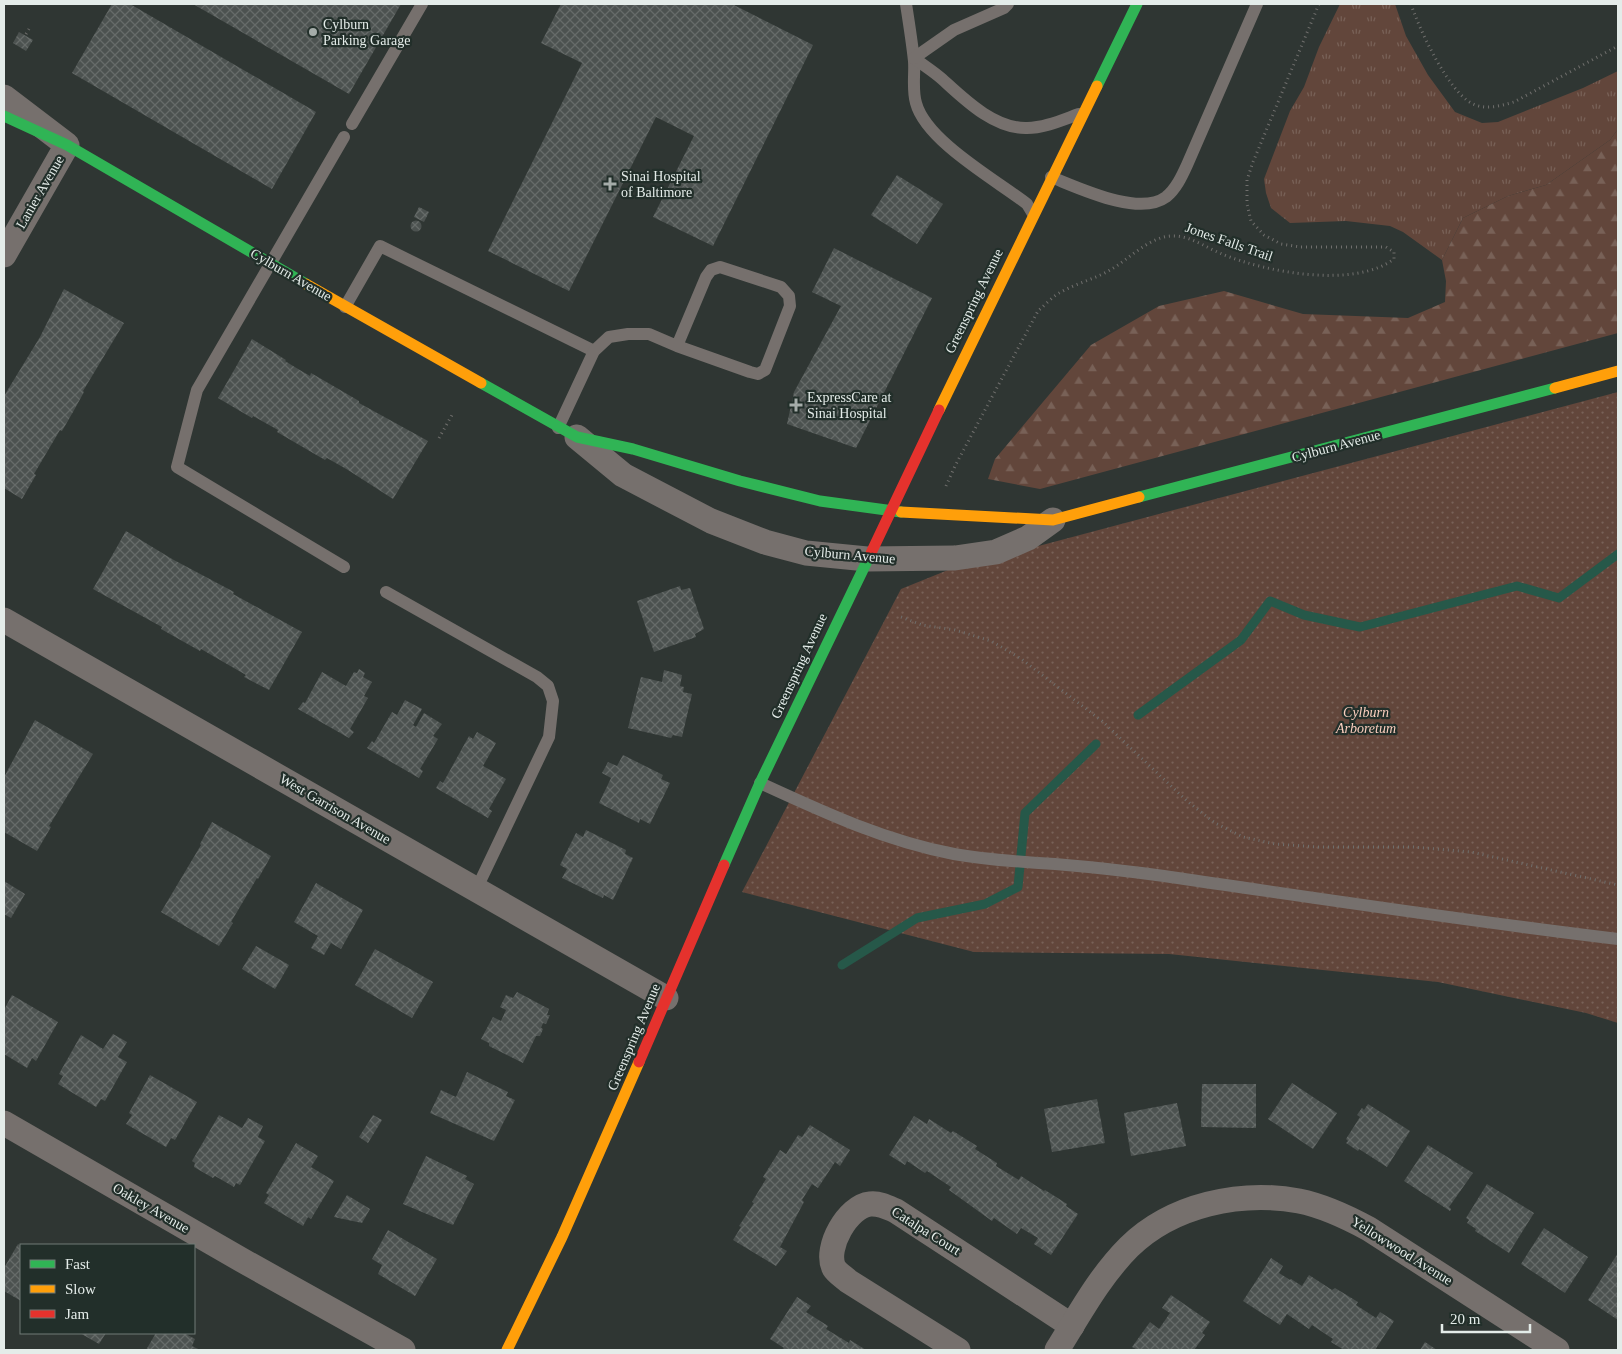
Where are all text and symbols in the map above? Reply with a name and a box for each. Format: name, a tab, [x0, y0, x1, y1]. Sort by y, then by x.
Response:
place label: Cylburn Parking Garage	[323, 17, 410, 48]
marker: Cylburn Parking Garage	[307, 26, 319, 38]
street label: Lanier Avenue	[13, 153, 67, 231]
place label: Sinai Hospital of Baltimore	[621, 169, 701, 200]
marker: Sinai Hospital of Baltimore	[603, 177, 617, 191]
street label: Jones Falls Trail	[1183, 220, 1275, 264]
street label: Cylburn Avenue	[248, 246, 334, 304]
street label: Greenspring Avenue	[942, 246, 1006, 356]
place label: ExpressCare at Sinai Hospital	[807, 390, 891, 421]
marker: ExpressCare at Sinai Hospital	[789, 398, 803, 412]
street label: Cylburn Avenue	[1290, 427, 1382, 465]
street label: Cylburn Avenue	[804, 544, 896, 566]
street label: Greenspring Avenue	[768, 611, 830, 721]
park label: Cylburn Arboretum	[1335, 705, 1396, 736]
street label: West Garrison Avenue	[277, 771, 393, 847]
street label: Greenspring Avenue	[605, 981, 663, 1093]
street label: Oakley Avenue	[110, 1180, 192, 1236]
street label: Catalpa Court	[889, 1204, 963, 1258]
street label: Yellowwood Avenue	[1349, 1214, 1455, 1288]
legend	[20, 1244, 195, 1334]
text: Fast	[65, 1256, 91, 1272]
text: Slow	[65, 1281, 96, 1297]
scale bar	[1442, 1302, 1530, 1334]
text: Jam	[65, 1306, 89, 1322]
text: 20 m	[1450, 1311, 1481, 1327]

